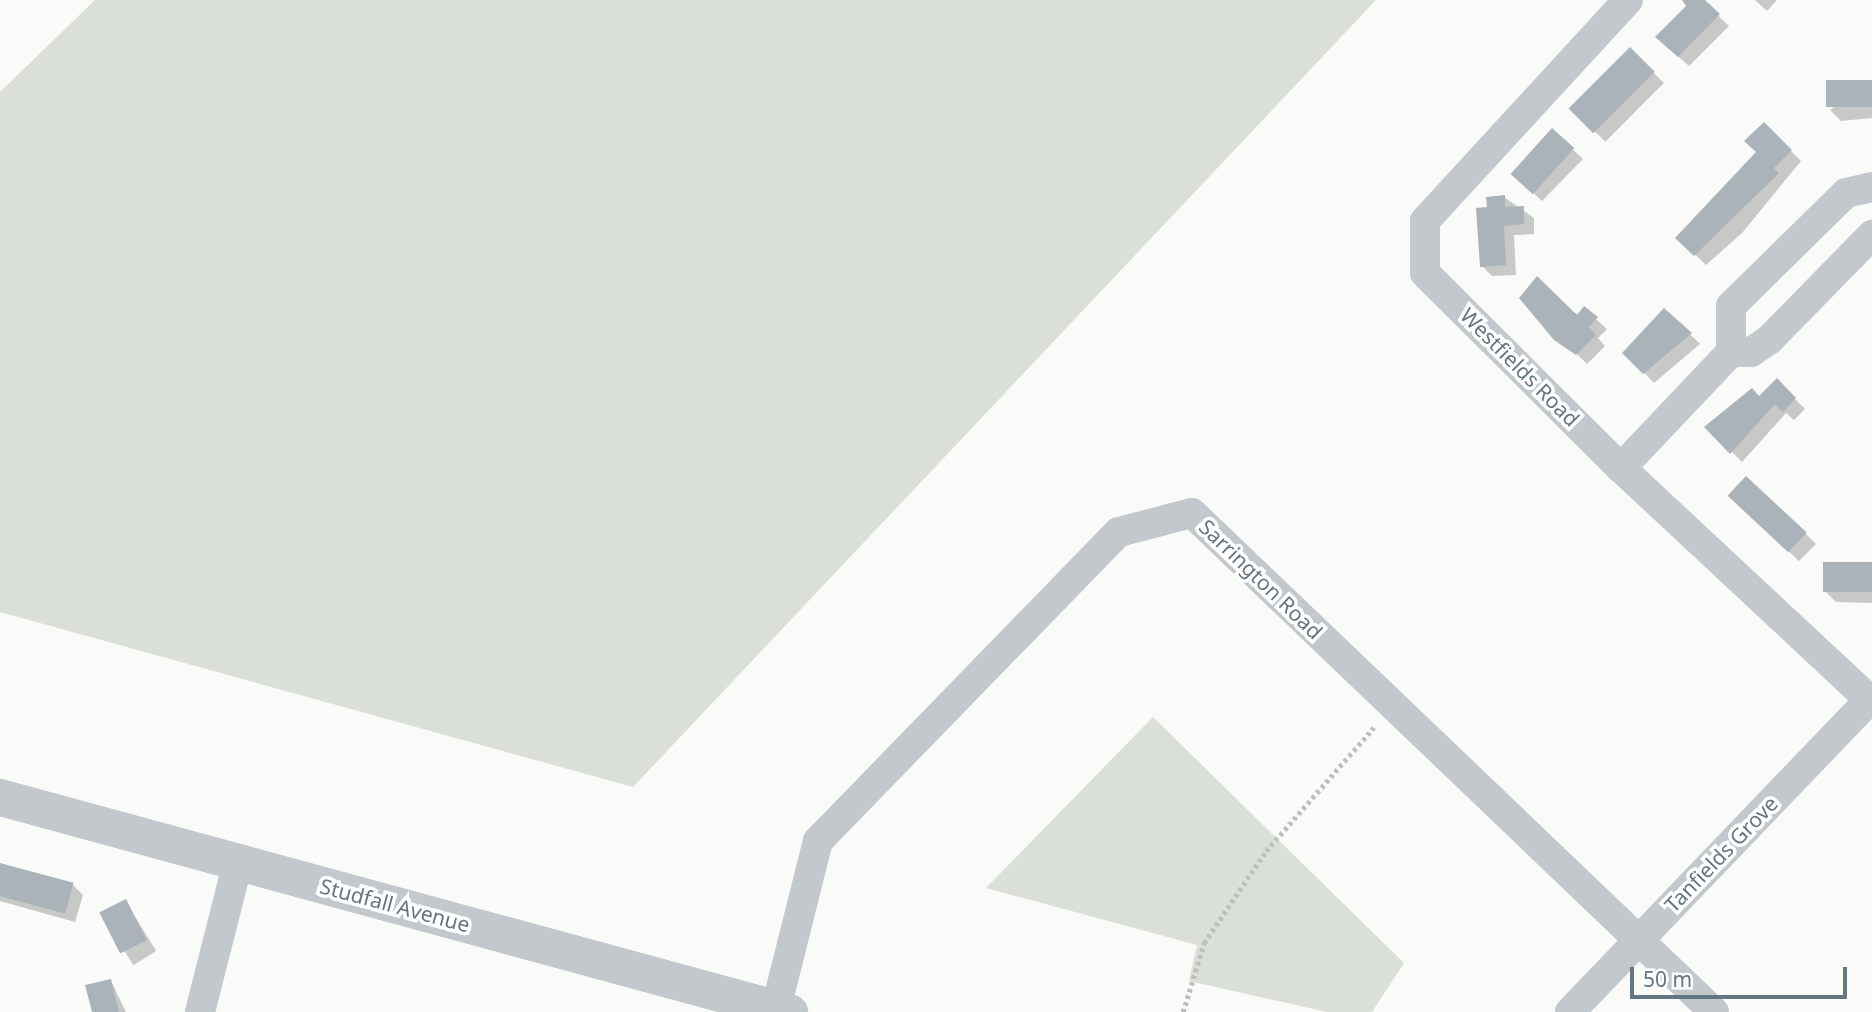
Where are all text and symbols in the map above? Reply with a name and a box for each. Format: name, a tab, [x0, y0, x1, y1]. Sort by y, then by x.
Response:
street label: Westfields Road	[1455, 302, 1585, 432]
street label: Sarrington Road	[1194, 514, 1328, 644]
street label: Tanfields Grove	[1659, 791, 1783, 917]
street label: Studfall Avenue	[317, 873, 473, 937]
scale bar	[1634, 953, 1851, 997]
text: 50 m	[1643, 965, 1692, 993]

